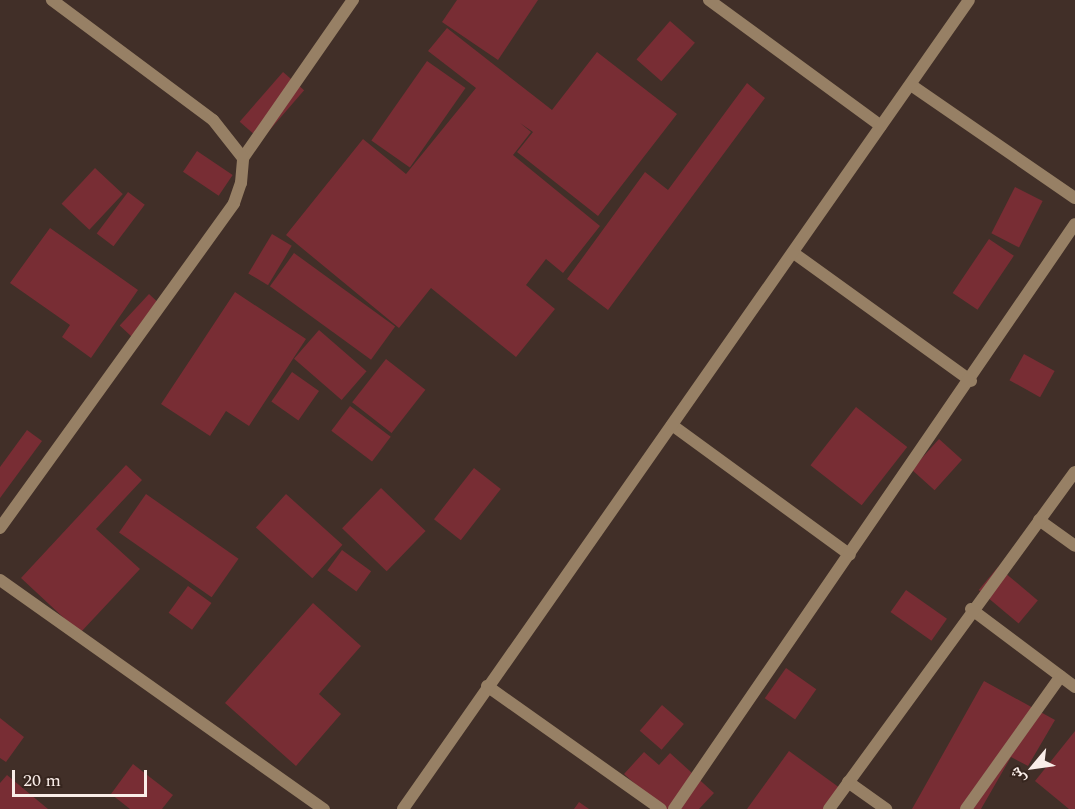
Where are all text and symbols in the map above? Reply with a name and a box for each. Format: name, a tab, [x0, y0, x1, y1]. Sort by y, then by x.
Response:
north arrow	[1003, 737, 1063, 797]
scale bar	[15, 758, 150, 796]
text: ش	[1003, 762, 1032, 789]
text: 20 m	[23, 767, 61, 794]

